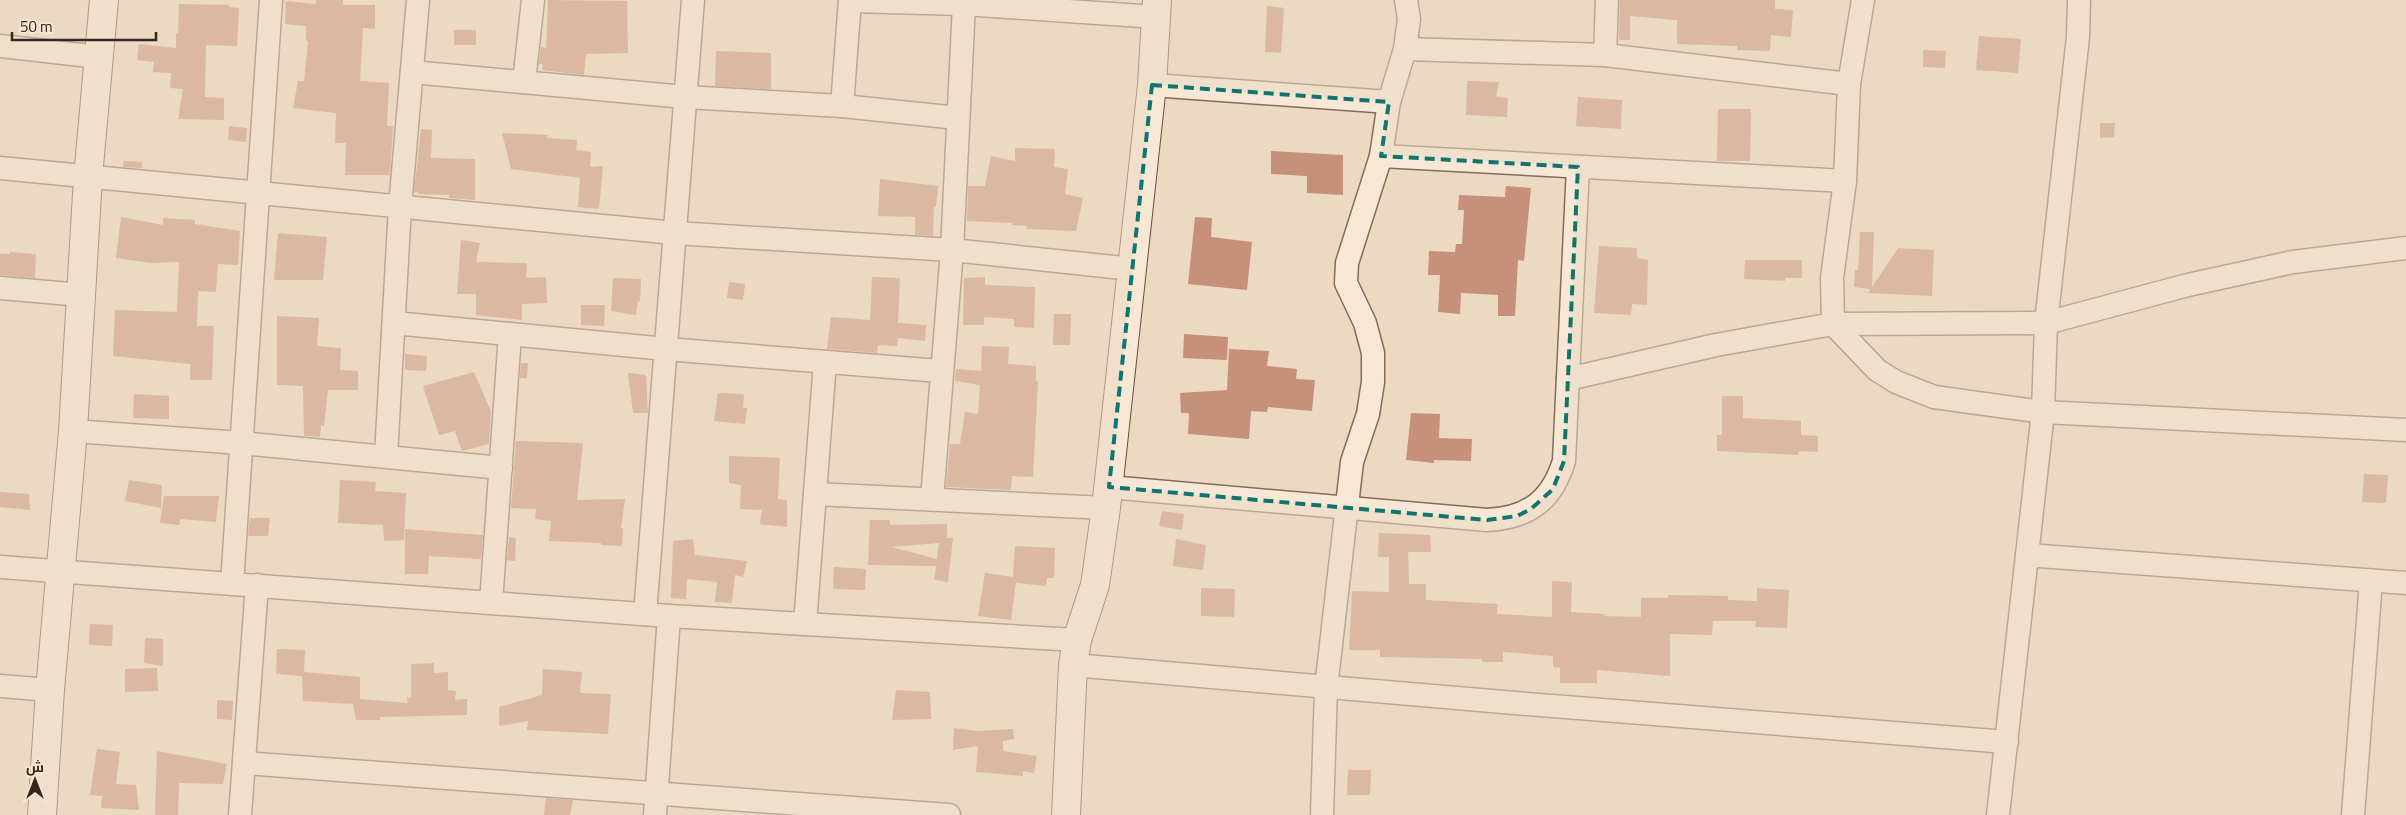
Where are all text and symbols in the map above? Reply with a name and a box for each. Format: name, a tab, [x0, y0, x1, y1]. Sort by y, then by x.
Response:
scale bar	[12, 10, 156, 42]
text: 50 m	[20, 12, 53, 41]
text: ش	[26, 754, 44, 780]
north arrow	[10, 755, 60, 805]

